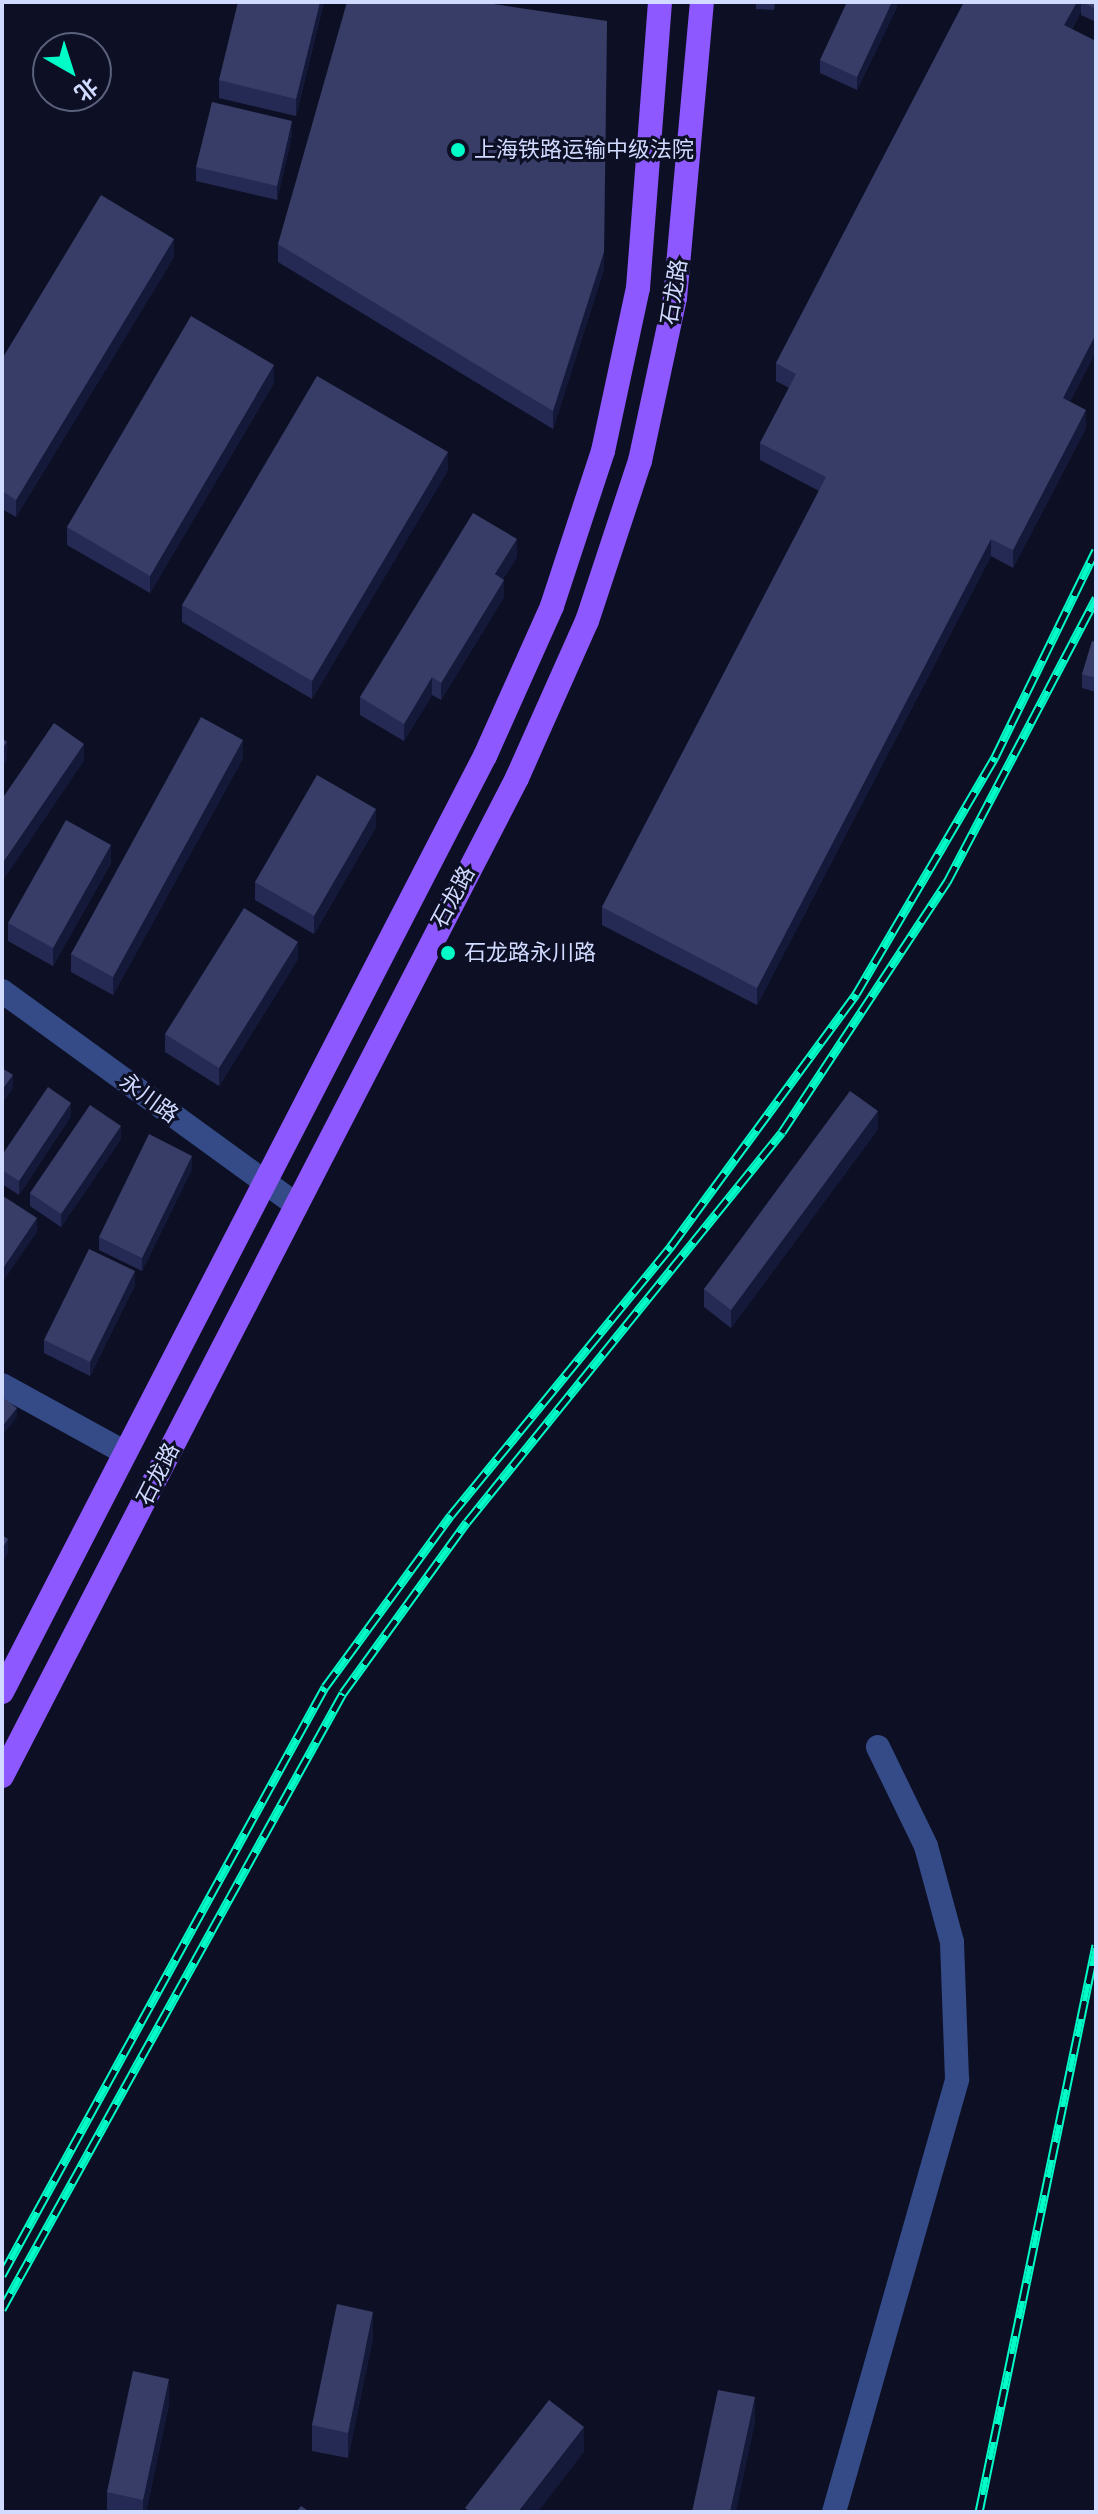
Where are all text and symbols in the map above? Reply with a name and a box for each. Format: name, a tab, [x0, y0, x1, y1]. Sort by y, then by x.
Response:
north arrow	[32, 32, 112, 112]
text: 北	[69, 72, 103, 107]
place label: 上海铁路运输中级法院	[474, 137, 694, 163]
marker: 上海铁路运输中级法院	[449, 141, 467, 159]
street label: 石龙路	[656, 257, 692, 327]
street label: 石龙路	[426, 862, 480, 932]
place label: 石龙路永川路	[464, 940, 596, 966]
marker: 石龙路永川路	[439, 944, 457, 962]
street label: 永川路	[115, 1068, 183, 1128]
street label: 石龙路	[131, 1439, 185, 1509]

